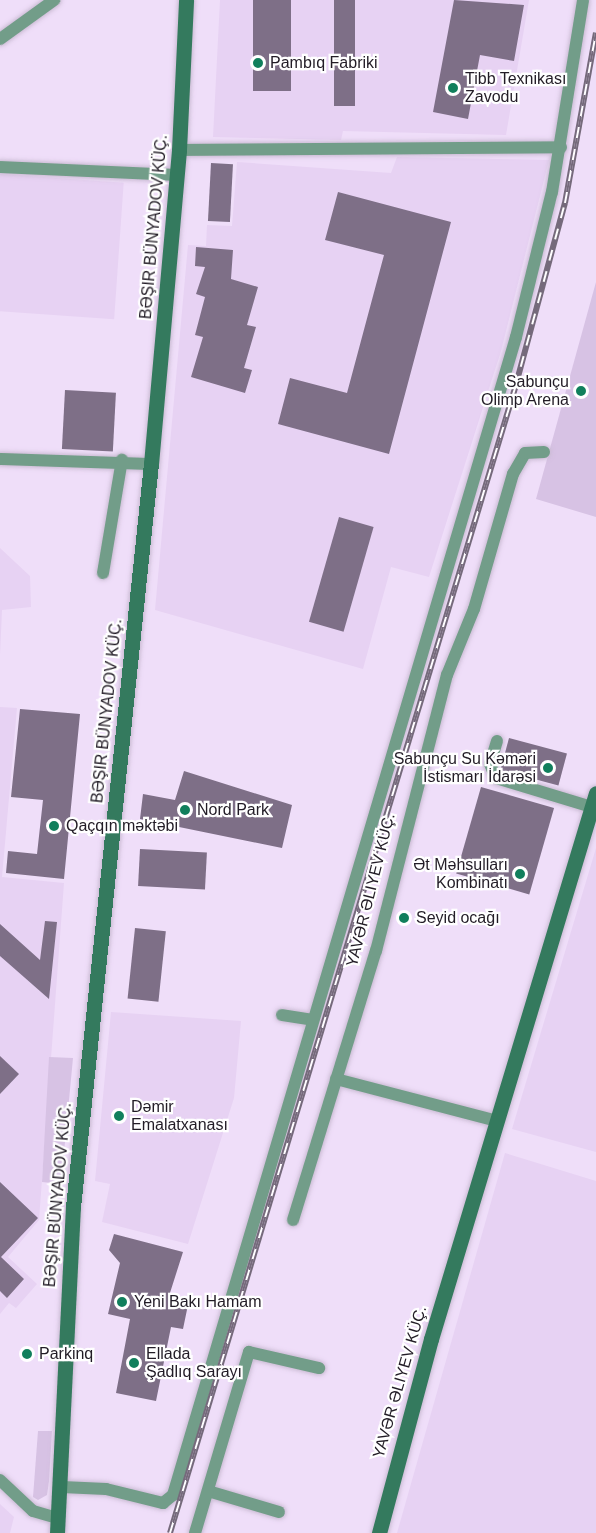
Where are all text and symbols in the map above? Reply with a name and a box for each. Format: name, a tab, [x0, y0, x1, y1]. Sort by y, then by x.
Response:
place label: Pambıq Fabriki	[270, 53, 378, 73]
marker: Pambıq Fabriki	[251, 56, 265, 70]
place label: Tibb Texnikası Zavodu	[465, 69, 567, 107]
marker: Tibb Texnikası Zavodu	[446, 81, 460, 95]
street label: BƏŞIR BÜNYADOV KÜÇ.	[136, 134, 172, 320]
place label: Sabunçu Olimp Arena	[480, 372, 569, 410]
marker: Sabunçu Olimp Arena	[574, 384, 588, 398]
street label: BƏŞIR BÜNYADOV KÜÇ.	[88, 618, 126, 804]
place label: Sabunçu Su Kəməri İstismarı İdarəsi	[394, 749, 536, 787]
marker: Sabunçu Su Kəməri İstismarı İdarəsi	[541, 761, 555, 775]
place label: Nord Park	[197, 800, 269, 820]
marker: Nord Park	[178, 803, 192, 817]
street label: YAVƏR ƏLIYEV KÜÇ.	[343, 811, 399, 969]
place label: Qaçqın məktəbi	[66, 816, 178, 836]
marker: Qaçqın məktəbi	[47, 819, 61, 833]
place label: Ət Məhsulları Kombinatı	[413, 855, 508, 893]
marker: Ət Məhsulları Kombinatı	[513, 867, 527, 881]
place label: Seyid ocağı	[416, 908, 500, 928]
marker: Seyid ocağı	[397, 911, 411, 925]
place label: Dəmir Emalatxanası	[131, 1097, 228, 1135]
street label: BƏŞIR BÜNYADOV KÜÇ.	[40, 1102, 76, 1288]
marker: Dəmir Emalatxanası	[112, 1109, 126, 1123]
place label: Yeni Bakı Hamam	[134, 1292, 261, 1312]
marker: Yeni Bakı Hamam	[115, 1295, 129, 1309]
street label: YAVƏR ƏLIYEV KÜÇ.	[369, 1304, 431, 1460]
place label: Parkinq	[39, 1344, 93, 1364]
place label: Ellada Şadlıq Sarayı	[146, 1344, 242, 1382]
marker: Parkinq	[20, 1347, 34, 1361]
marker: Ellada Şadlıq Sarayı	[127, 1356, 141, 1370]

